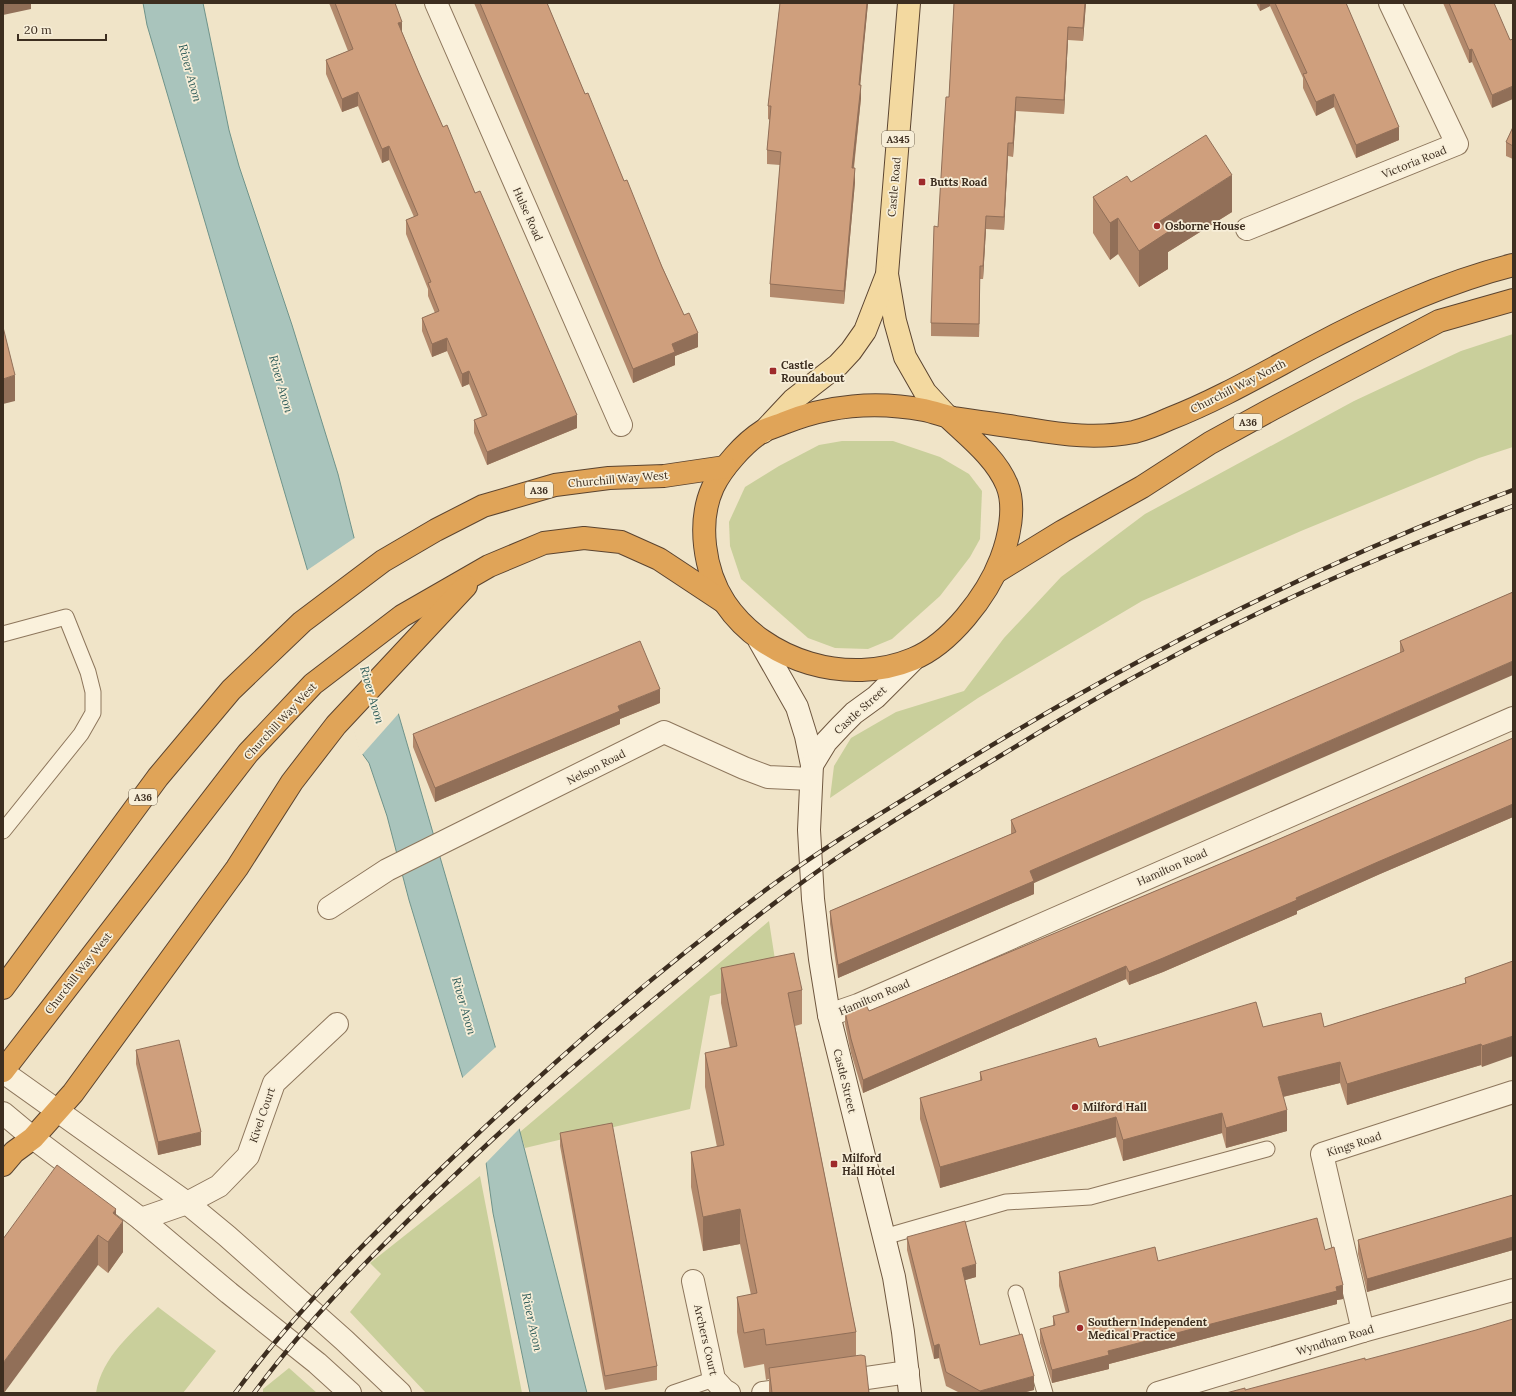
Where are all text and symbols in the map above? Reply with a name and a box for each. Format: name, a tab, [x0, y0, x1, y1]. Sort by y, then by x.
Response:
scale bar	[18, 16, 106, 42]
text: 20 m	[24, 22, 52, 37]
water label: River Avon	[176, 42, 206, 104]
road number: A345	[882, 131, 914, 147]
street label: Victoria Road	[1379, 143, 1449, 182]
street label: Castle Road	[884, 156, 904, 218]
place label: Butts Road	[930, 175, 988, 189]
marker: Butts Road	[917, 177, 927, 187]
street label: Hulse Road	[510, 185, 546, 243]
place label: Osborne House	[1165, 219, 1245, 233]
marker: Osborne House	[1152, 221, 1162, 231]
water label: River Avon	[266, 353, 297, 415]
street label: Churchill Way North	[1188, 356, 1288, 416]
place label: Castle Roundabout	[781, 358, 845, 385]
marker: Castle Roundabout	[768, 366, 778, 376]
road number: A36	[1234, 414, 1262, 430]
street label: Churchill Way West	[567, 468, 669, 490]
road number: A36	[525, 482, 553, 498]
water label: River Avon	[357, 664, 388, 726]
street label: Churchill Way West	[241, 679, 320, 763]
street label: Castle Street	[831, 682, 890, 737]
street label: Nelson Road	[564, 746, 628, 788]
road number: A36	[129, 789, 157, 805]
street label: Hamilton Road	[1134, 845, 1210, 889]
street label: Churchill Way West	[42, 928, 115, 1017]
water label: River Avon	[449, 975, 480, 1037]
street label: Hamilton Road	[836, 976, 912, 1018]
street label: Castle Street	[830, 1047, 860, 1115]
street label: Kivel Court	[246, 1085, 278, 1145]
place label: Milford Hall	[1083, 1100, 1147, 1114]
marker: Milford Hall	[1070, 1102, 1080, 1112]
street label: Kings Road	[1325, 1128, 1384, 1159]
place label: Milford Hall Hotel	[842, 1151, 896, 1178]
marker: Milford Hall Hotel	[829, 1159, 839, 1169]
water label: River Avon	[519, 1291, 546, 1353]
street label: Archers Court	[691, 1302, 721, 1378]
place label: Southern Independent Medical Practice	[1088, 1315, 1208, 1342]
street label: Wyndham Road	[1295, 1321, 1376, 1358]
marker: Southern Independent Medical Practice	[1075, 1323, 1085, 1333]

